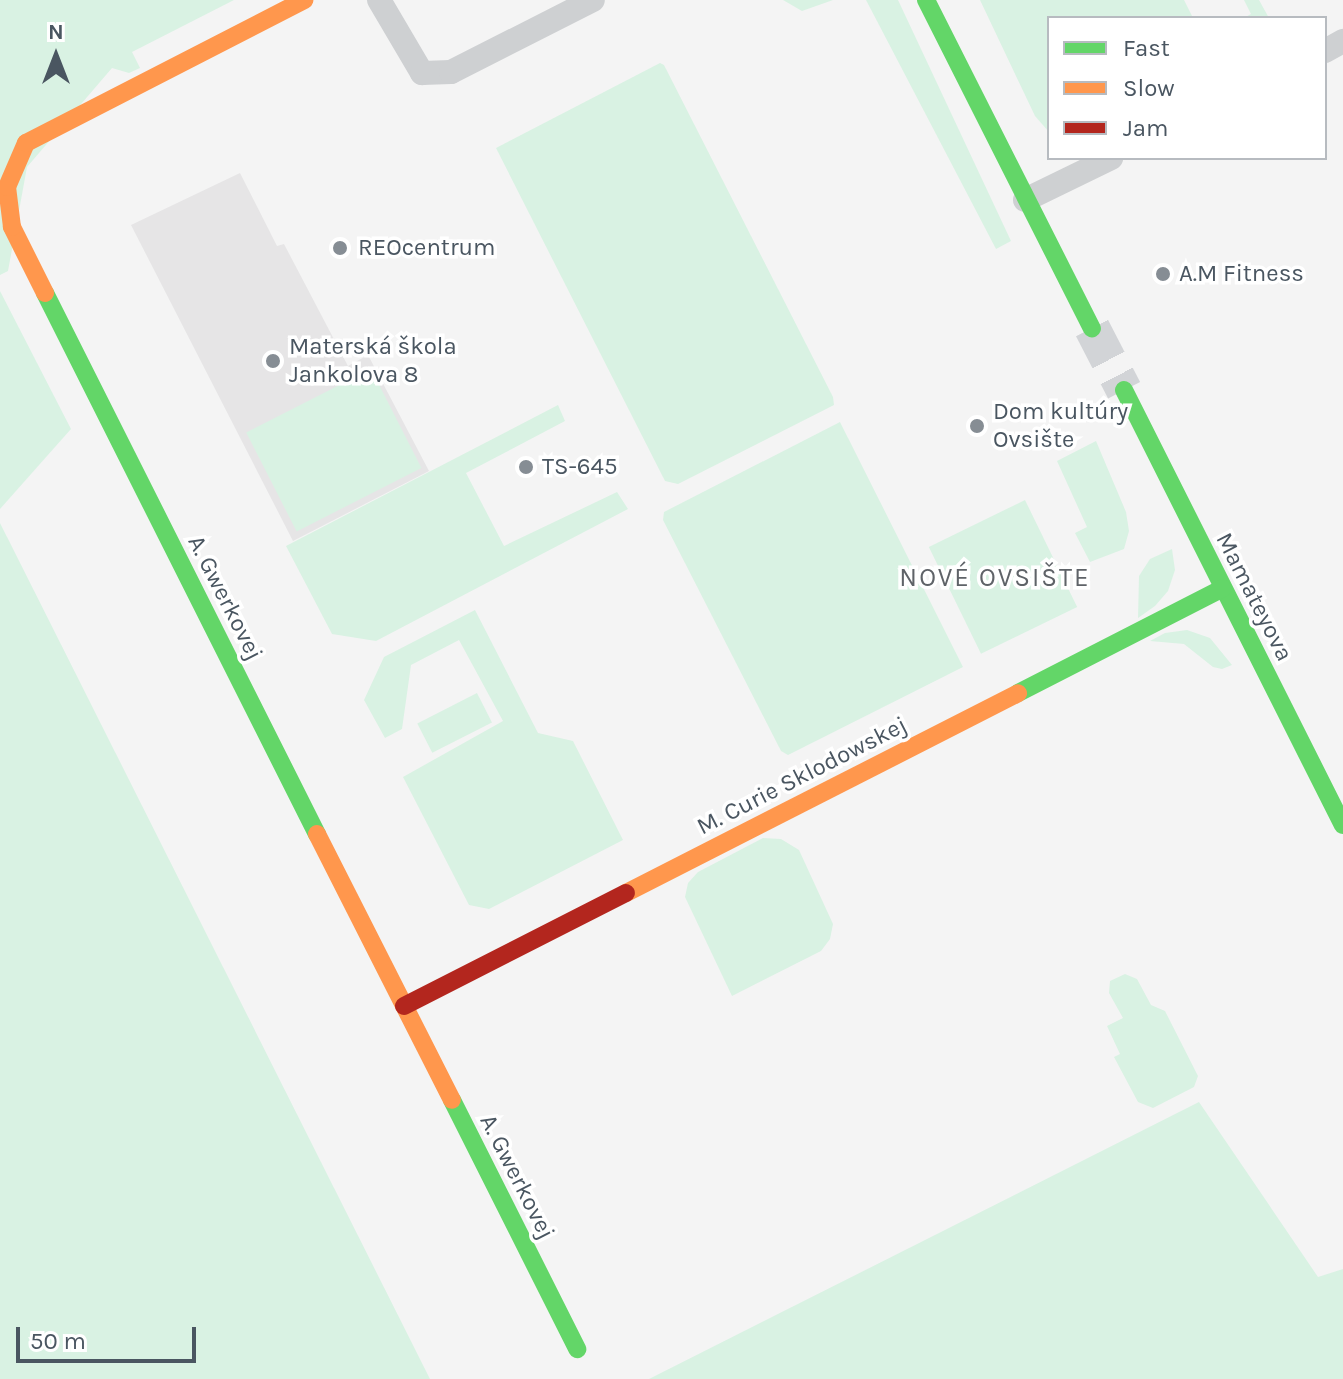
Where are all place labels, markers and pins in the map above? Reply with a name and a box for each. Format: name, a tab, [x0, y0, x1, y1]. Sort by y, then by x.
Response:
place label: REOcentrum	[358, 234, 496, 262]
marker: REOcentrum	[329, 237, 351, 259]
place label: A.M Fitness	[1179, 260, 1304, 288]
marker: A.M Fitness	[1154, 265, 1172, 283]
place label: Materská škola Jankolova 8	[289, 333, 457, 389]
marker: Materská škola Jankolova 8	[264, 352, 282, 370]
place label: Dom kultúry Ovsište	[993, 398, 1128, 454]
marker: Dom kultúry Ovsište	[968, 417, 986, 435]
place label: TS-645	[542, 453, 618, 481]
marker: TS-645	[517, 458, 535, 476]

